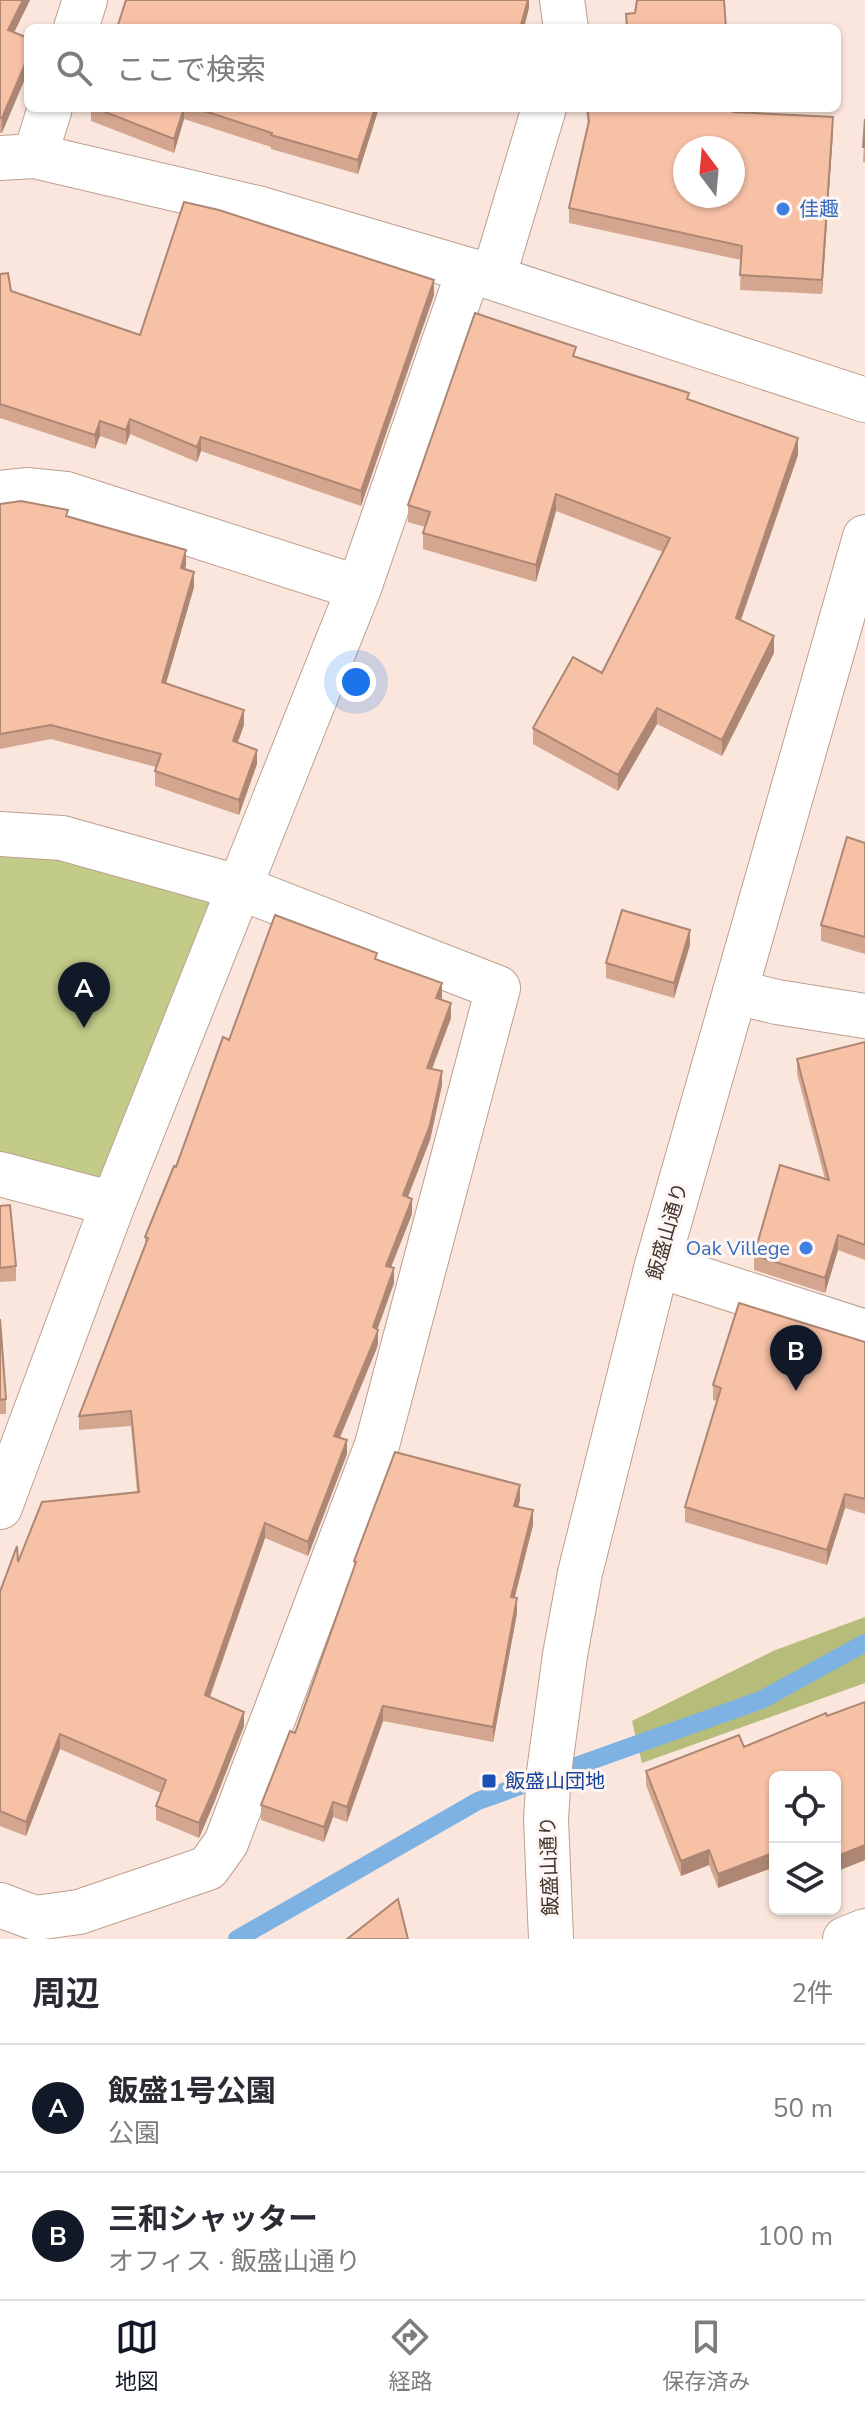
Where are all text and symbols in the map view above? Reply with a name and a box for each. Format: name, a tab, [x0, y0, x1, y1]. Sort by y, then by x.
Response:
search box	[24, 24, 841, 112]
icon: search	[52, 46, 96, 90]
text: ここで検索	[116, 50, 266, 91]
north arrow	[673, 136, 745, 208]
place label: 佳趣	[799, 196, 839, 223]
marker: 佳趣	[774, 200, 792, 218]
your location	[336, 662, 376, 702]
pin: A	[58, 962, 110, 1028]
street label: 飯盛山通り	[641, 1179, 694, 1283]
place label: Oak Villege	[686, 1235, 790, 1262]
marker: Oak Villege	[797, 1239, 815, 1257]
pin: B	[770, 1325, 822, 1391]
place label: 飯盛山団地	[505, 1768, 605, 1795]
map controls	[769, 1771, 841, 1915]
button: locate	[769, 1771, 841, 1843]
marker: 飯盛山団地	[480, 1772, 498, 1790]
street label: 飯盛山通り	[534, 1816, 565, 1916]
button: layers	[769, 1843, 841, 1915]
text: 周辺	[32, 1971, 100, 2017]
text: 2件	[791, 1976, 833, 2011]
text: 飯盛1号公園	[108, 2071, 276, 2112]
text: A	[48, 2091, 68, 2126]
text: 50 m	[773, 2091, 833, 2126]
text: 公園	[108, 2116, 160, 2151]
text: 三和シャッター	[108, 2199, 318, 2240]
text: B	[49, 2219, 67, 2254]
text: 100 m	[757, 2219, 833, 2254]
text: オフィス · 飯盛山通り	[108, 2244, 361, 2279]
tab: 地図	[115, 2315, 159, 2397]
tab: 経路	[388, 2315, 432, 2397]
tab: 保存済み	[662, 2315, 750, 2397]

